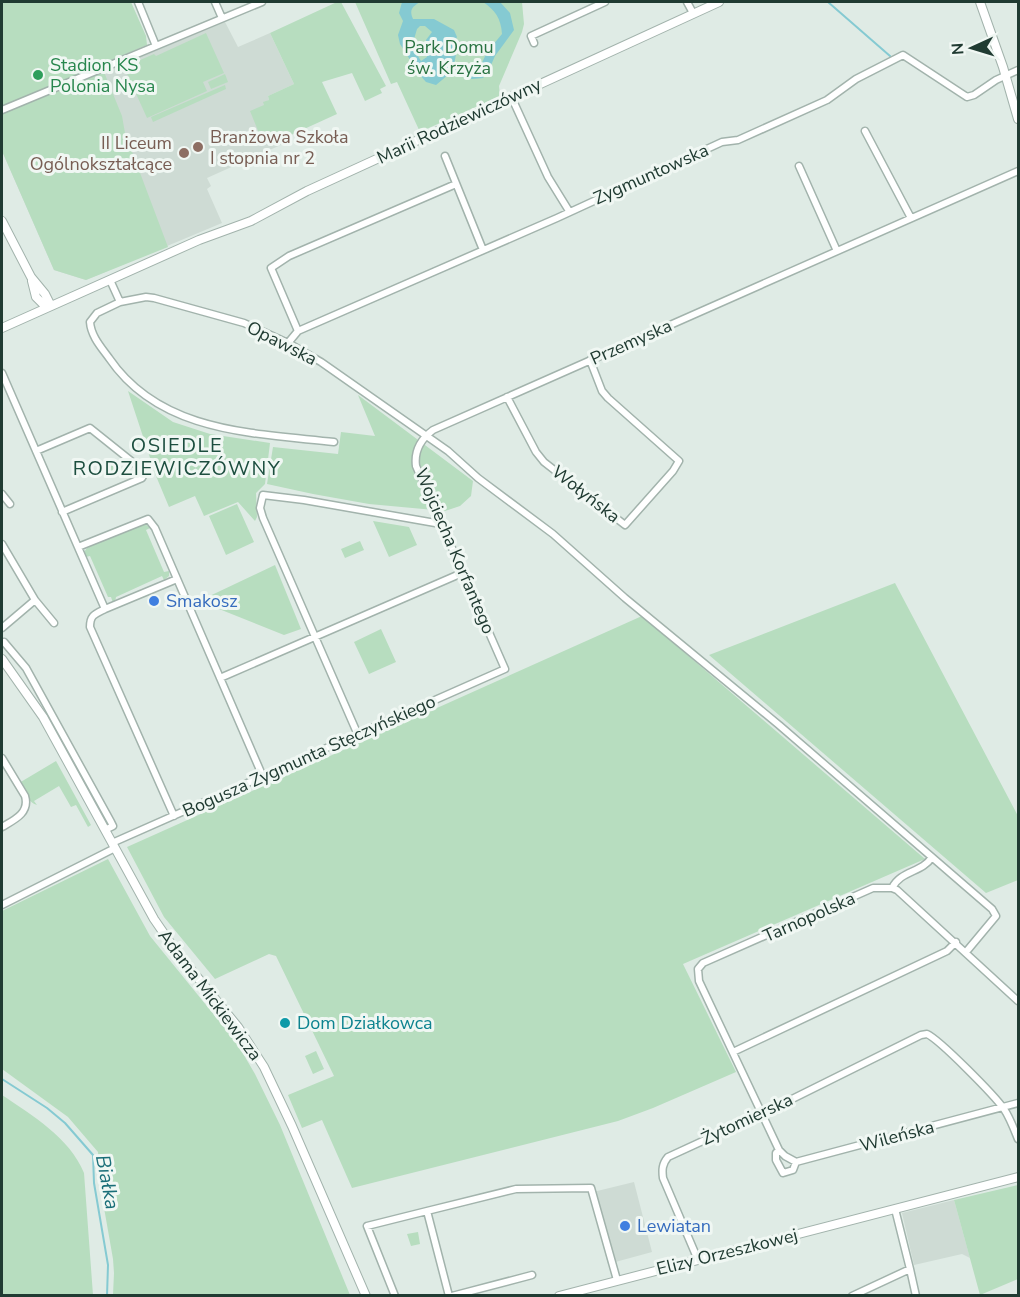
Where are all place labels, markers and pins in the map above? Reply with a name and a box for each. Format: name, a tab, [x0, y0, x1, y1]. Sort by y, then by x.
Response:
place label: Stadion KS Polonia Nysa	[50, 53, 155, 98]
marker: Stadion KS Polonia Nysa	[31, 68, 45, 82]
place label: Branżowa Szkoła I stopnia nr 2	[210, 125, 348, 170]
place label: II Liceum Ogólnokształcące	[30, 131, 172, 176]
marker: Branżowa Szkoła I stopnia nr 2	[191, 140, 205, 154]
marker: II Liceum Ogólnokształcące	[177, 146, 191, 160]
place label: Smakosz	[166, 589, 238, 613]
marker: Smakosz	[147, 594, 161, 608]
place label: Dom Działkowca	[297, 1011, 433, 1035]
marker: Dom Działkowca	[278, 1016, 292, 1030]
place label: Lewiatan	[637, 1214, 711, 1238]
marker: Lewiatan	[618, 1219, 632, 1233]

